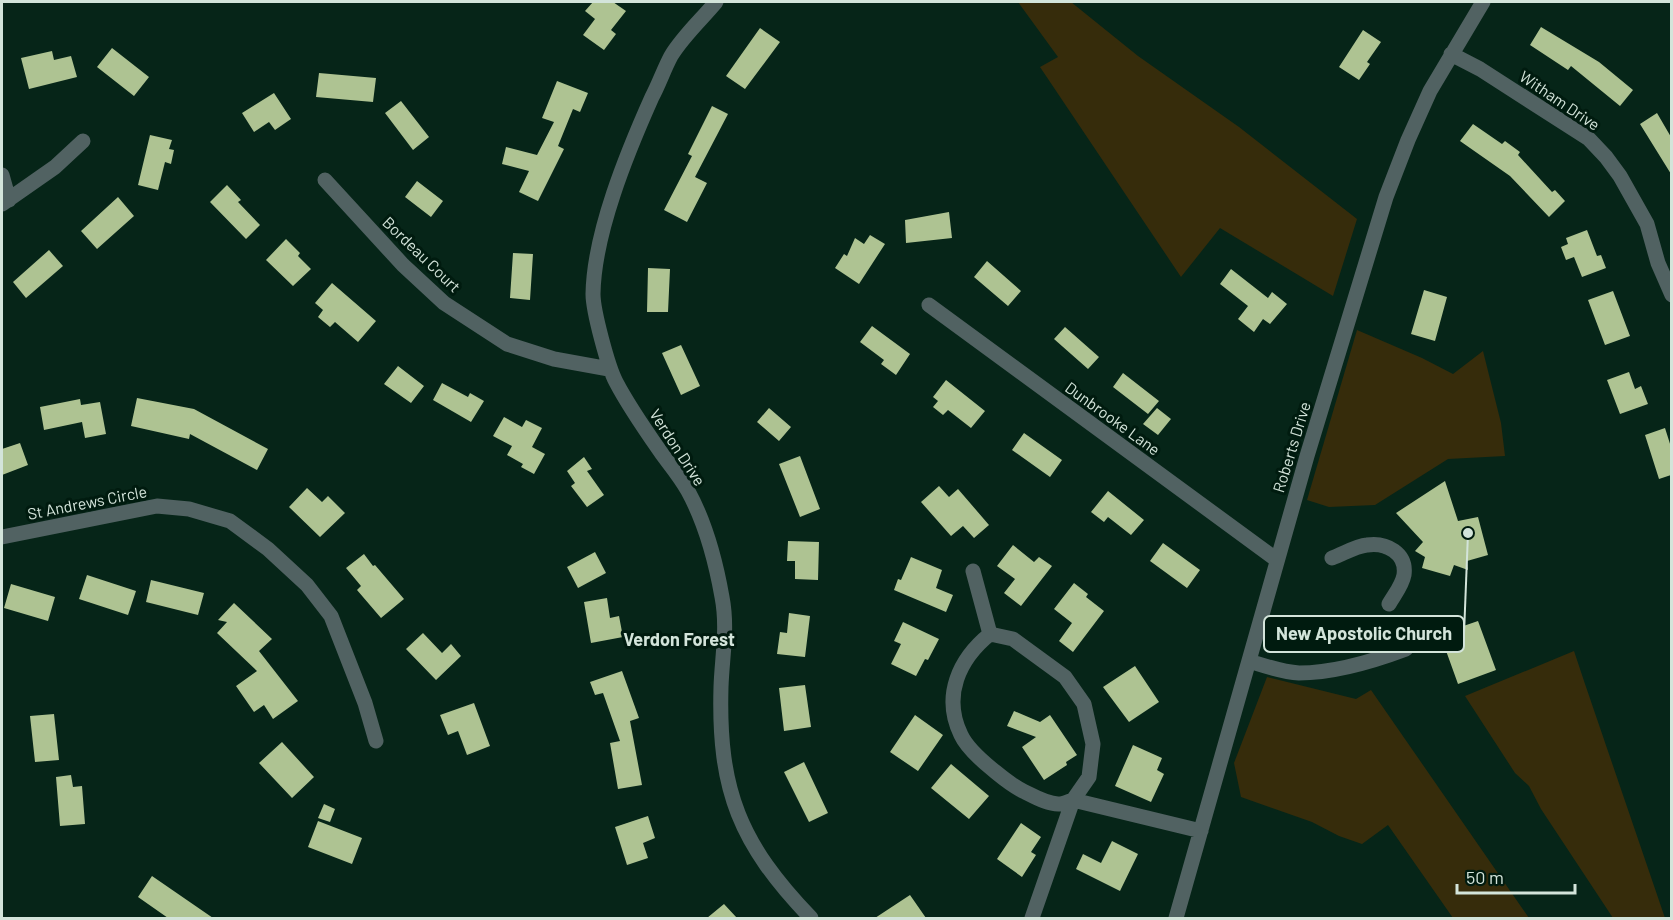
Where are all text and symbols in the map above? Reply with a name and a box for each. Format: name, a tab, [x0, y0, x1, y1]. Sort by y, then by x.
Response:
street label: Witham Drive	[1516, 66, 1604, 134]
street label: Bordeau Court	[379, 212, 465, 296]
street label: Dunbrooke Lane	[1062, 377, 1164, 459]
street label: Roberts Drive	[1268, 399, 1314, 495]
street label: Verdon Drive	[646, 405, 710, 489]
street label: St Andrews Circle	[26, 481, 148, 523]
callout: New Apostolic Church	[1264, 616, 1464, 652]
text: New Apostolic Church	[1276, 622, 1452, 644]
district label: Verdon Forest	[623, 628, 735, 650]
scale bar	[1457, 857, 1576, 895]
text: 50 m	[1466, 866, 1504, 888]

